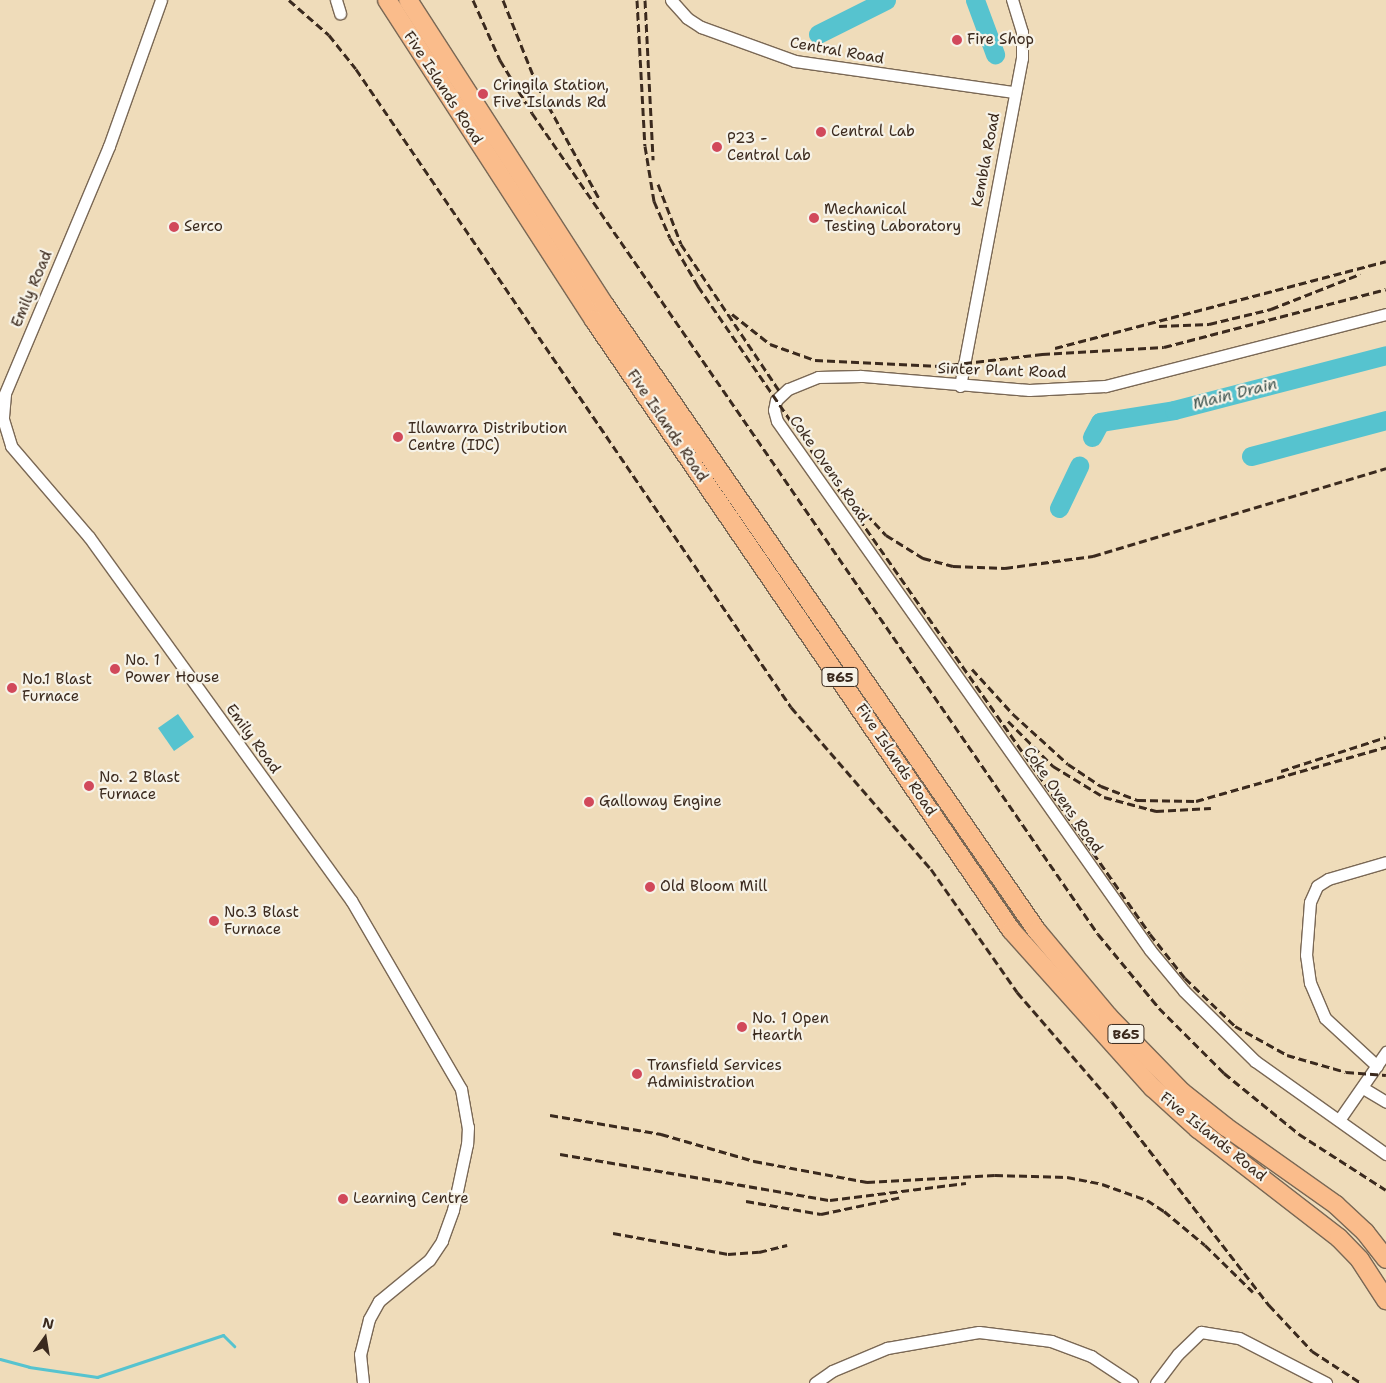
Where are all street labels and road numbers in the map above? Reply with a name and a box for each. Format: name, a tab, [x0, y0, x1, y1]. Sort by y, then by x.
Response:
street label: Five Islands Road	[400, 28, 486, 148]
street label: Central Road	[788, 34, 886, 68]
street label: Kembla Road	[968, 111, 1004, 209]
street label: Emily Road	[8, 248, 56, 330]
street label: Sinter Plant Road	[937, 360, 1067, 382]
street label: Five Islands Road	[623, 366, 711, 486]
street label: Coke Ovens Road	[786, 412, 872, 526]
road number: B65	[821, 666, 859, 689]
street label: Five Islands Road	[852, 700, 940, 820]
street label: Emily Road	[222, 701, 284, 777]
street label: Coke Ovens Road	[1020, 743, 1106, 857]
road number: B65	[1107, 1022, 1145, 1046]
street label: Five Islands Road	[1156, 1089, 1270, 1185]

